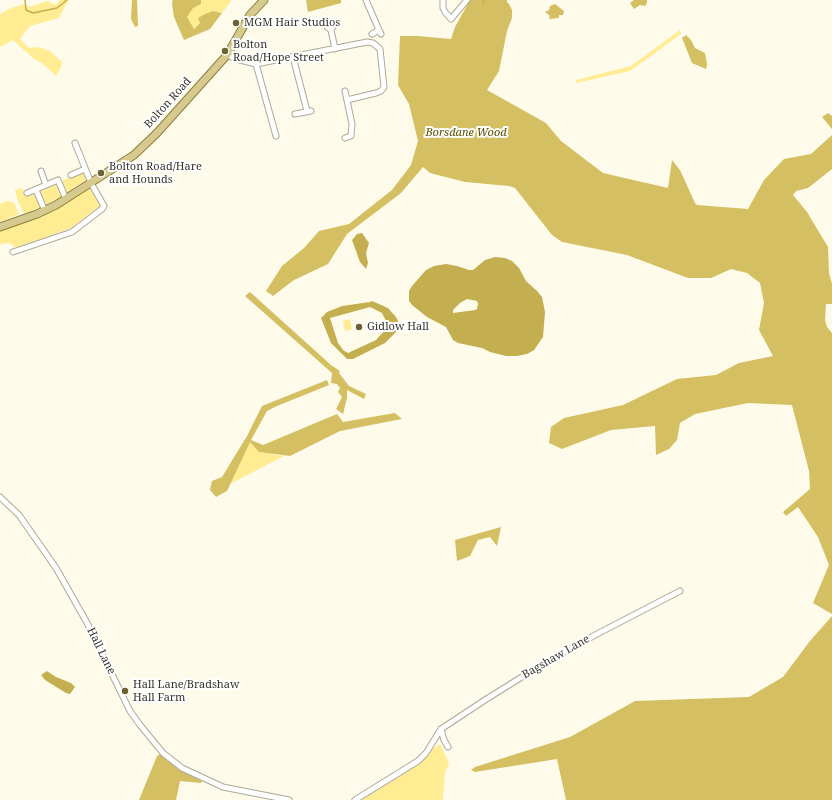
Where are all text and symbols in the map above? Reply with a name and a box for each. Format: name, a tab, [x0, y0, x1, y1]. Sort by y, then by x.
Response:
place label: MGM Hair Studios	[244, 16, 340, 30]
marker: MGM Hair Studios	[231, 18, 241, 28]
place label: Bolton Road/Hope Street	[233, 38, 324, 64]
marker: Bolton Road/Hope Street	[220, 46, 230, 56]
street label: Bolton Road	[142, 75, 194, 131]
park label: Borsdane Wood	[425, 126, 507, 140]
place label: Bolton Road/Hare and Hounds	[109, 160, 202, 186]
marker: Bolton Road/Hare and Hounds	[96, 168, 106, 178]
place label: Gidlow Hall	[367, 320, 429, 334]
marker: Gidlow Hall	[354, 322, 364, 332]
street label: Hall Lane	[84, 625, 118, 677]
street label: Bagshaw Lane	[520, 632, 592, 682]
place label: Hall Lane/Bradshaw Hall Farm	[133, 678, 240, 704]
marker: Hall Lane/Bradshaw Hall Farm	[120, 686, 130, 696]

